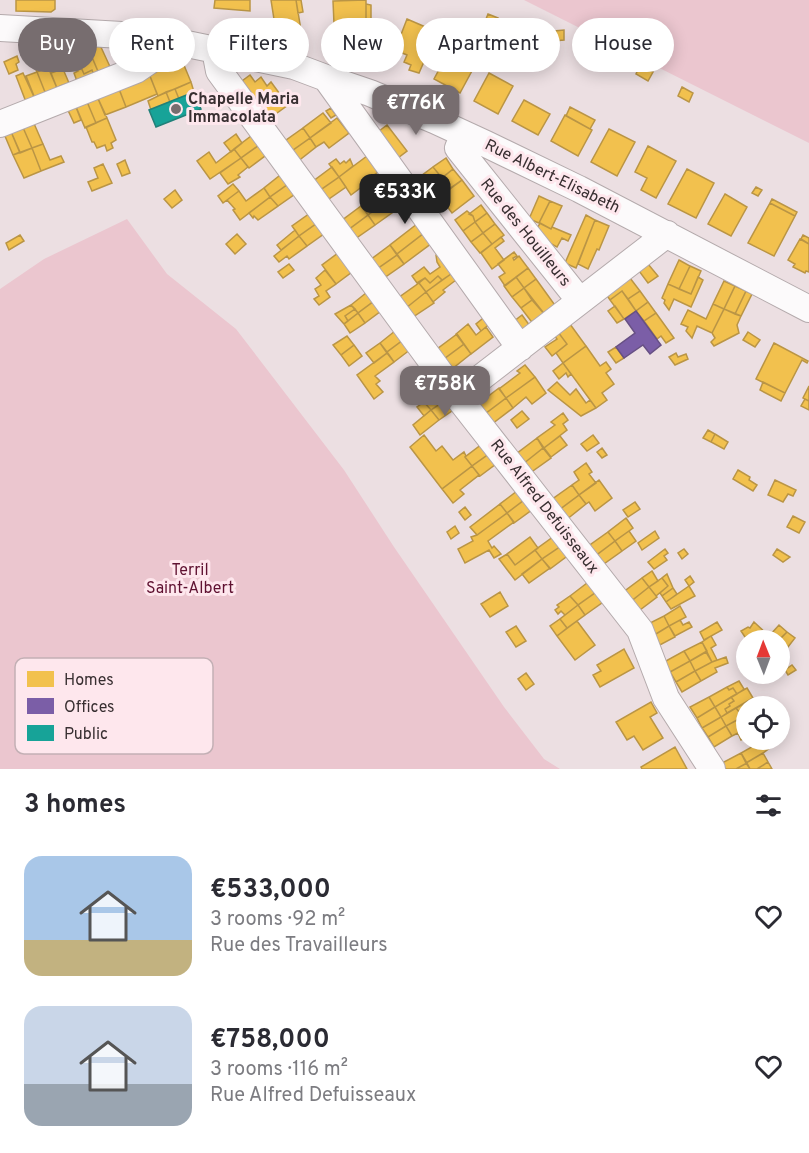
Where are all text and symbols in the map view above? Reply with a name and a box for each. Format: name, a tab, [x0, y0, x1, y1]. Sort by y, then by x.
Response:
chip: Buy	[18, 18, 97, 72]
chip: Rent	[109, 18, 195, 72]
chip: Filters	[207, 18, 309, 72]
chip: New	[321, 18, 404, 72]
chip: Apartment	[416, 18, 560, 72]
chip: House	[572, 18, 674, 72]
pin: €776K	[374, 85, 458, 136]
place label: Chapelle Maria Immacolata	[188, 90, 299, 128]
text: €776K	[386, 91, 446, 117]
marker: Chapelle Maria Immacolata	[169, 102, 183, 116]
street label: Rue Albert-Elisabeth	[481, 136, 623, 218]
pin: €533K	[363, 174, 447, 225]
street label: Rue des Houilleurs	[475, 175, 575, 291]
text: €533K	[374, 180, 436, 206]
pin: €758K	[403, 366, 487, 417]
text: €758K	[414, 372, 476, 398]
street label: Rue Alfred Defuisseaux	[485, 436, 603, 578]
park label: Terril Saint-Albert	[146, 561, 234, 599]
north arrow	[736, 630, 790, 684]
map controls	[736, 630, 790, 750]
legend	[15, 658, 213, 754]
text: Homes	[64, 671, 114, 691]
button: locate	[736, 696, 790, 750]
text: Offices	[64, 698, 115, 718]
text: Public	[64, 725, 108, 745]
text: 3 homes	[24, 789, 126, 822]
icon: filters	[752, 789, 785, 822]
text: €533,000	[210, 874, 331, 907]
icon: home	[72, 880, 144, 952]
icon: heart	[752, 900, 785, 933]
text: 3 rooms · 92 m²	[210, 907, 345, 933]
text: Rue des Travailleurs	[210, 933, 388, 959]
text: €758,000	[210, 1024, 330, 1057]
icon: home	[72, 1030, 144, 1102]
icon: heart	[752, 1050, 785, 1083]
text: 3 rooms · 116 m²	[210, 1057, 348, 1083]
text: Rue Alfred Defuisseaux	[210, 1083, 416, 1109]

